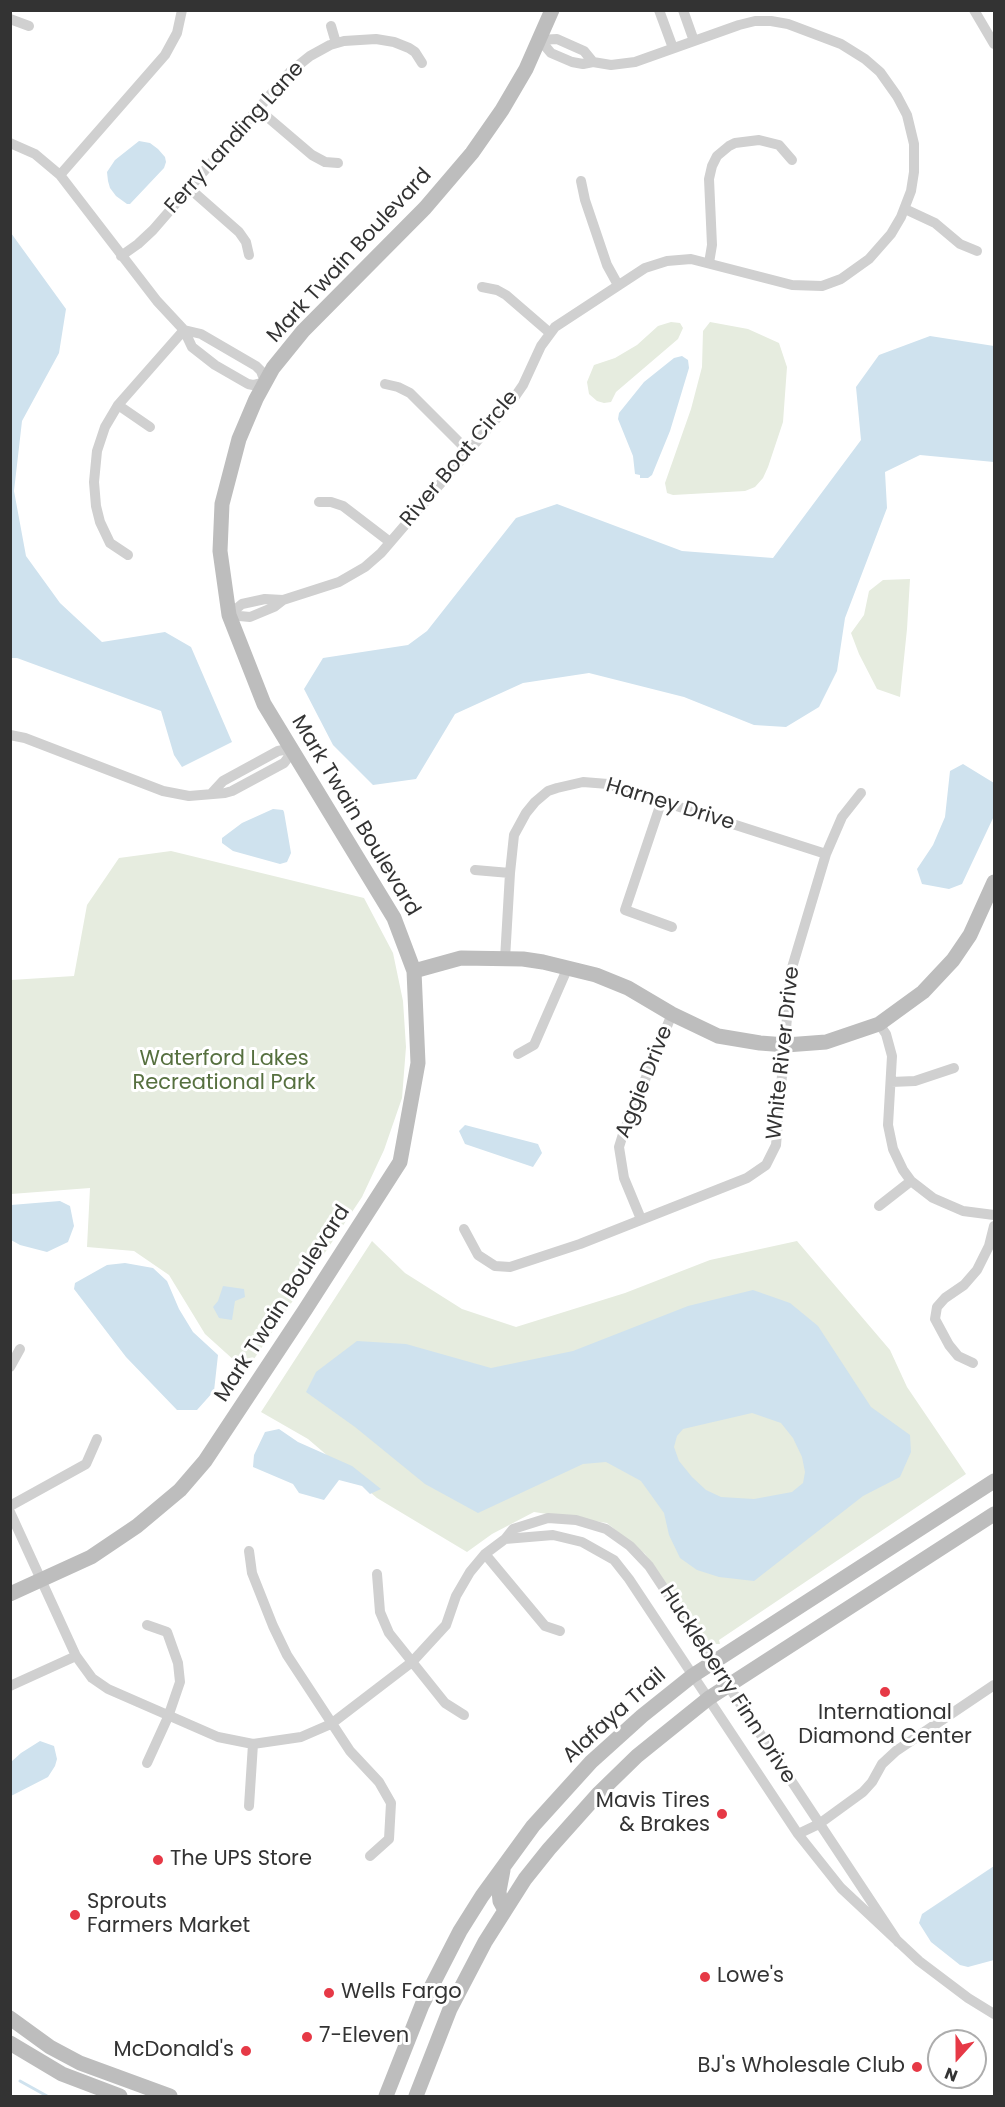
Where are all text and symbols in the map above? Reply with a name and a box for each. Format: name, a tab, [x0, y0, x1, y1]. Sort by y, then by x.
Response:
street label: Ferry Landing Lane	[160, 57, 310, 219]
street label: Mark Twain Boulevard	[263, 163, 437, 349]
street label: River Boat Circle	[396, 386, 524, 532]
street label: Mark Twain Boulevard	[285, 711, 425, 921]
street label: Harney Drive	[603, 773, 737, 837]
street label: White River Drive	[762, 965, 806, 1141]
street label: Aggie Drive	[611, 1022, 679, 1142]
park label: Waterford Lakes Recreational Park	[132, 1047, 316, 1097]
street label: Mark Twain Boulevard	[210, 1201, 356, 1407]
street label: Huckleberry Finn Drive	[654, 1581, 800, 1789]
street label: Alafaya Trail	[558, 1663, 672, 1769]
marker: International Diamond Center	[878, 1685, 892, 1699]
place label: International Diamond Center	[798, 1701, 972, 1751]
place label: Mavis Tires & Brakes	[596, 1789, 710, 1839]
marker: Mavis Tires & Brakes	[715, 1807, 729, 1821]
place label: The UPS Store	[170, 1847, 312, 1873]
marker: The UPS Store	[151, 1853, 165, 1867]
place label: Sprouts Farmers Market	[87, 1890, 250, 1940]
marker: Sprouts Farmers Market	[68, 1908, 82, 1922]
place label: Lowe's	[717, 1964, 784, 1990]
marker: Lowe's	[698, 1970, 712, 1984]
place label: Wells Fargo	[341, 1980, 462, 2006]
marker: Wells Fargo	[322, 1986, 336, 2000]
place label: 7-Eleven	[319, 2024, 409, 2050]
north arrow	[927, 2029, 987, 2089]
marker: 7-Eleven	[300, 2030, 314, 2044]
place label: McDonald's	[114, 2038, 234, 2064]
marker: McDonald's	[239, 2044, 253, 2058]
place label: BJ's Wholesale Club	[698, 2054, 905, 2080]
marker: BJ's Wholesale Club	[910, 2060, 924, 2074]
text: N	[941, 2062, 961, 2087]

